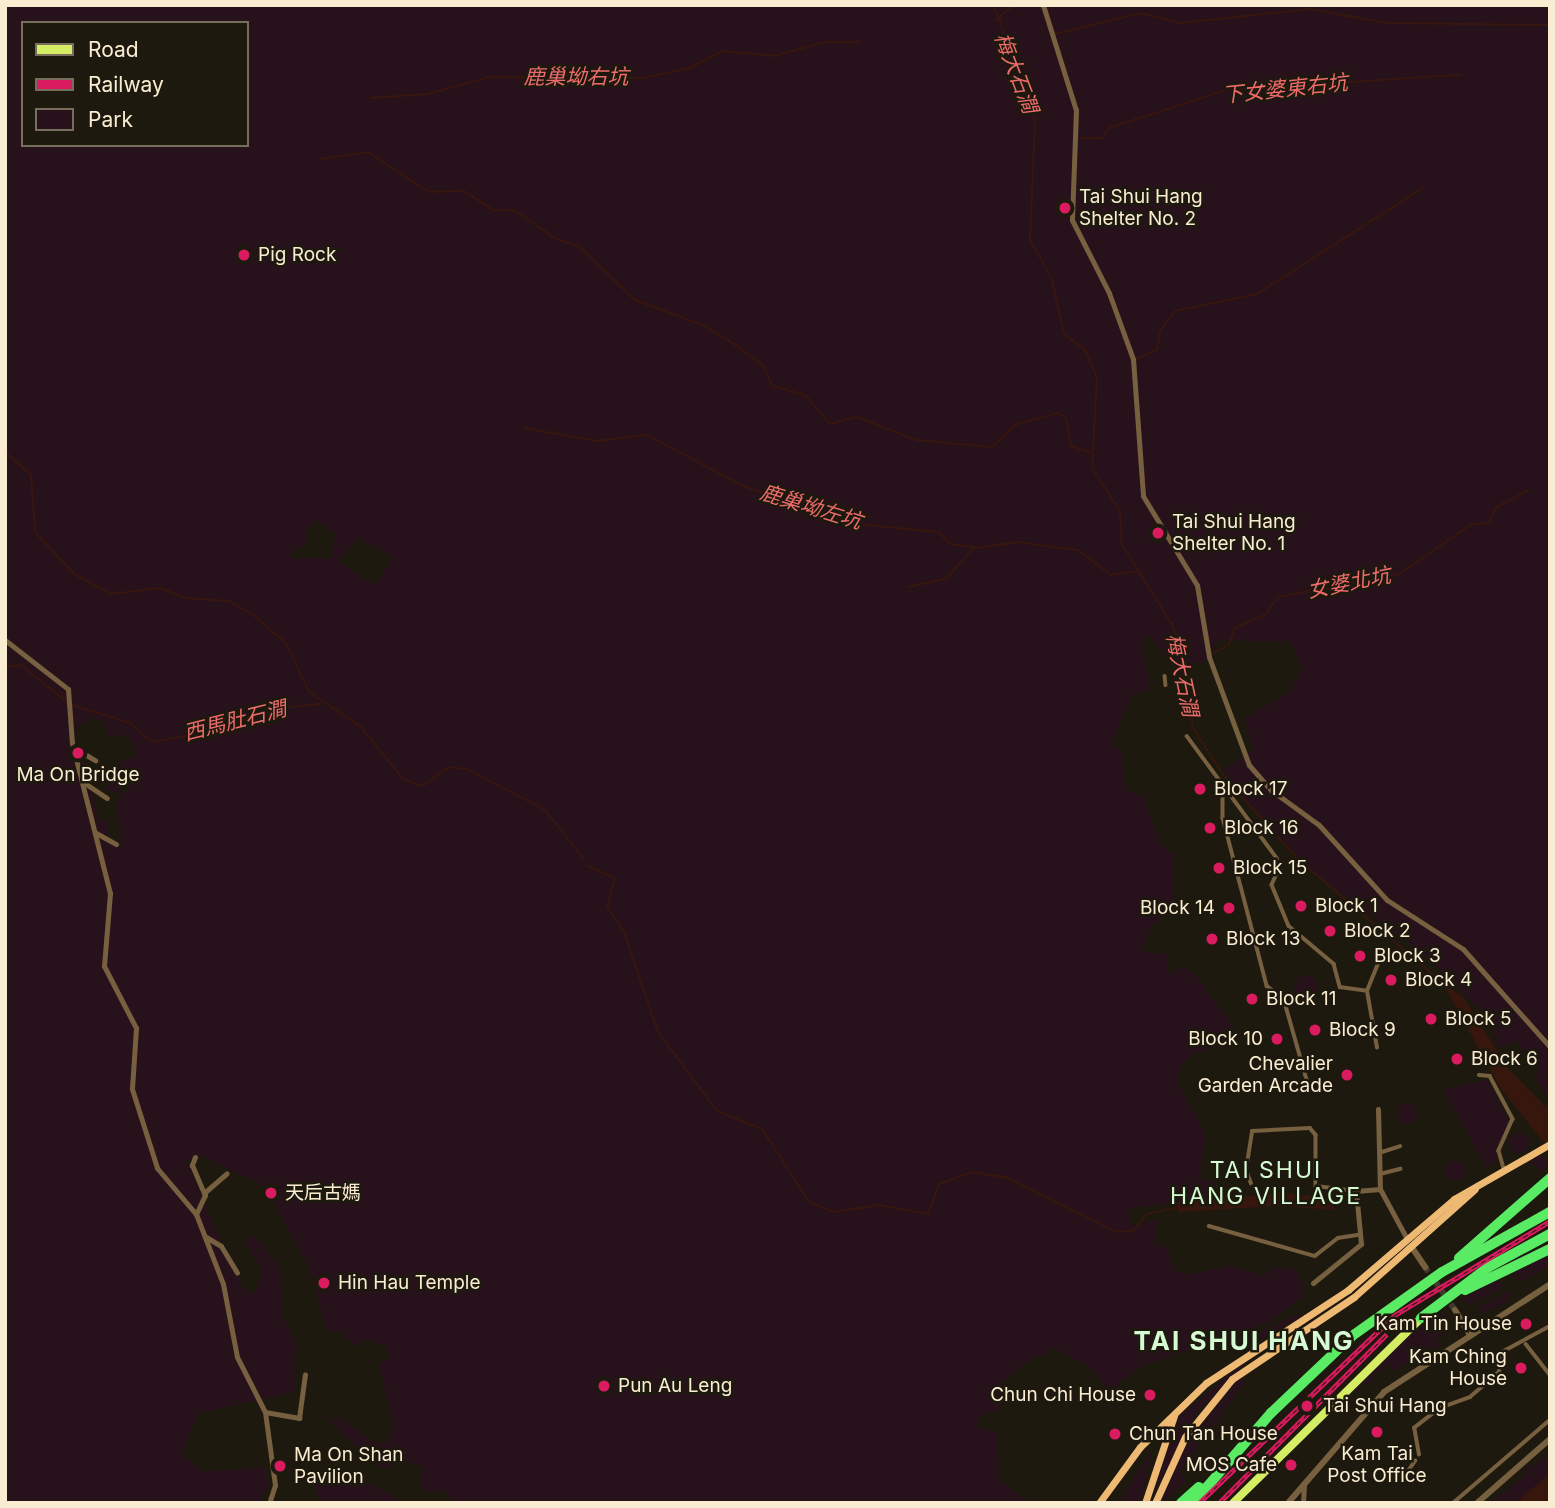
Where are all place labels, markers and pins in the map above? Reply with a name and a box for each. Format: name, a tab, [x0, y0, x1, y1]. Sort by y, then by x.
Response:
place label: Tai Shui Hang Shelter No. 2	[1079, 186, 1203, 230]
marker: Tai Shui Hang Shelter No. 2	[1057, 200, 1073, 216]
place label: Pig Rock	[258, 244, 336, 266]
marker: Pig Rock	[236, 247, 252, 263]
place label: Tai Shui Hang Shelter No. 1	[1172, 511, 1296, 555]
marker: Tai Shui Hang Shelter No. 1	[1150, 525, 1166, 541]
marker: Ma On Bridge	[70, 745, 86, 761]
place label: Ma On Bridge	[16, 764, 140, 786]
place label: Block 17	[1214, 778, 1288, 800]
marker: Block 17	[1192, 781, 1208, 797]
place label: Block 16	[1224, 817, 1299, 839]
marker: Block 16	[1202, 820, 1218, 836]
place label: Block 15	[1233, 857, 1307, 879]
marker: Block 15	[1211, 860, 1227, 876]
place label: Block 1	[1315, 895, 1378, 917]
place label: Block 14	[1140, 897, 1215, 919]
marker: Block 1	[1293, 898, 1309, 914]
marker: Block 14	[1221, 900, 1237, 916]
place label: Block 2	[1344, 920, 1411, 942]
marker: Block 2	[1322, 923, 1338, 939]
place label: Block 13	[1226, 928, 1301, 950]
marker: Block 13	[1204, 931, 1220, 947]
place label: Block 3	[1374, 945, 1441, 967]
marker: Block 3	[1352, 948, 1368, 964]
place label: Block 4	[1405, 969, 1472, 991]
marker: Block 4	[1383, 972, 1399, 988]
place label: Block 11	[1266, 988, 1337, 1010]
marker: Block 11	[1244, 991, 1260, 1007]
place label: Block 5	[1445, 1008, 1512, 1030]
marker: Block 5	[1423, 1011, 1439, 1027]
place label: Block 9	[1329, 1019, 1396, 1041]
marker: Block 9	[1307, 1022, 1323, 1038]
place label: Block 10	[1188, 1028, 1263, 1050]
marker: Block 10	[1269, 1031, 1285, 1047]
place label: Block 6	[1471, 1048, 1538, 1070]
marker: Block 6	[1449, 1051, 1465, 1067]
place label: Chevalier Garden Arcade	[1198, 1053, 1333, 1097]
marker: Chevalier Garden Arcade	[1339, 1067, 1355, 1083]
place label: 天后古媽	[285, 1182, 361, 1204]
marker: 天后古媽	[263, 1185, 279, 1201]
place label: Hin Hau Temple	[338, 1272, 480, 1294]
marker: Hin Hau Temple	[316, 1275, 332, 1291]
place label: Kam Tin House	[1375, 1313, 1512, 1335]
marker: Kam Tin House	[1518, 1316, 1534, 1332]
place label: Kam Ching House	[1409, 1346, 1507, 1390]
marker: Kam Ching House	[1513, 1360, 1529, 1376]
place label: Pun Au Leng	[618, 1375, 732, 1397]
marker: Pun Au Leng	[596, 1378, 612, 1394]
place label: Chun Chi House	[990, 1384, 1136, 1406]
marker: Chun Chi House	[1142, 1387, 1158, 1403]
place label: Tai Shui Hang	[1323, 1395, 1447, 1417]
marker: Tai Shui Hang	[1297, 1396, 1317, 1416]
place label: Chun Tan House	[1129, 1423, 1278, 1445]
marker: Kam Tai Post Office	[1369, 1424, 1385, 1440]
marker: Chun Tan House	[1107, 1426, 1123, 1442]
place label: Kam Tai Post Office	[1327, 1443, 1427, 1487]
place label: Ma On Shan Pavilion	[294, 1444, 404, 1488]
place label: MOS Cafe	[1186, 1454, 1277, 1476]
marker: MOS Cafe	[1283, 1457, 1299, 1473]
marker: Ma On Shan Pavilion	[272, 1458, 288, 1474]

